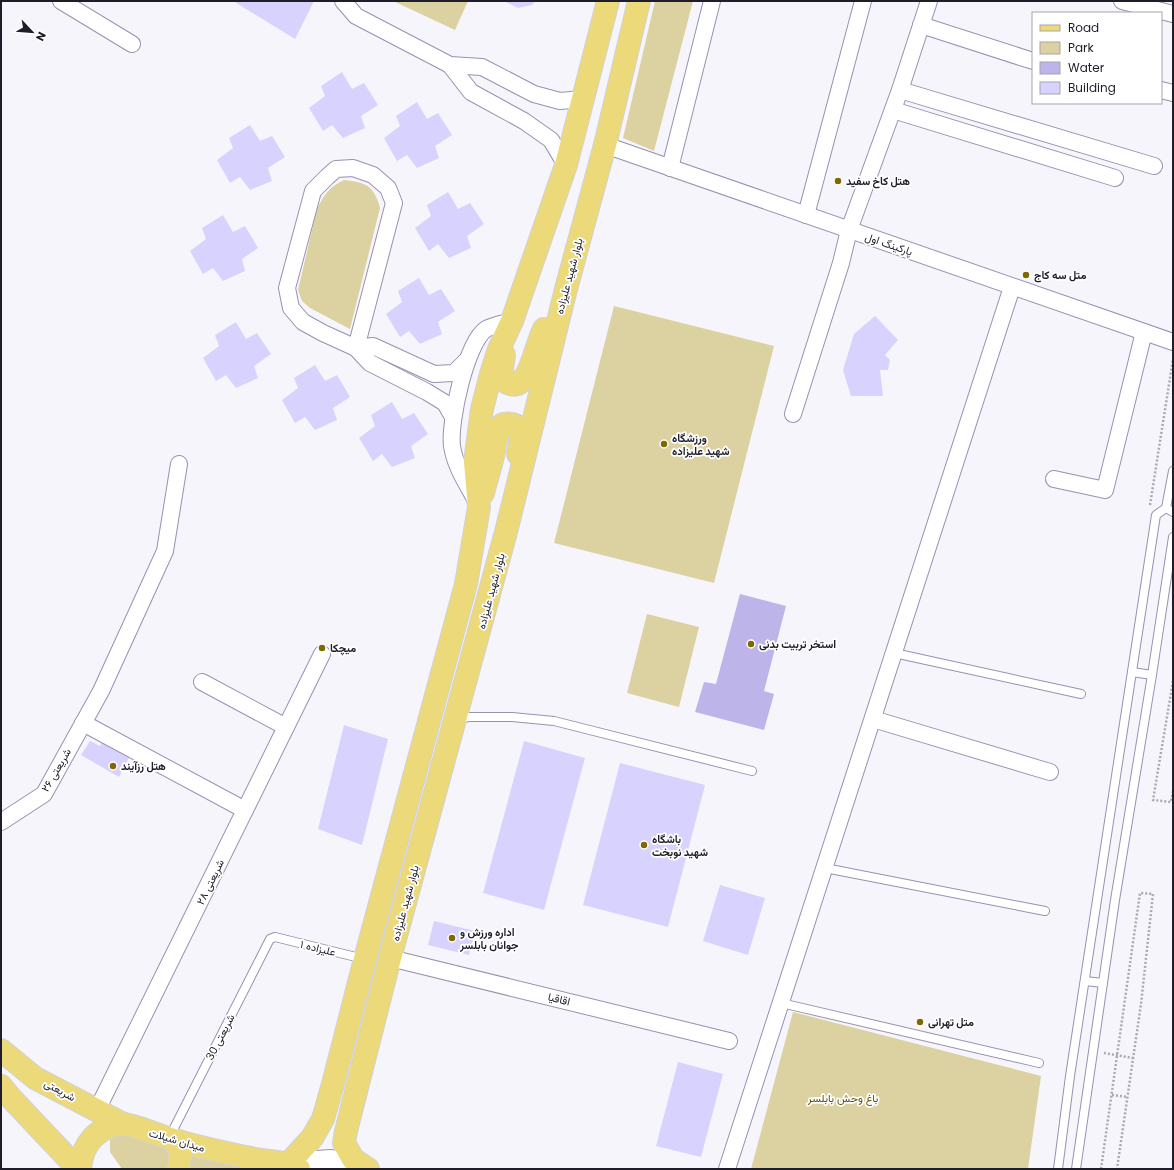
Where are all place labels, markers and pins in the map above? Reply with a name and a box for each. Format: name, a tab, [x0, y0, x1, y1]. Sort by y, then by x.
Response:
place label: هتل کاخ سفید	[846, 173, 910, 189]
marker: هتل کاخ سفید	[833, 176, 843, 186]
place label: متل سه کاج	[1034, 267, 1087, 283]
marker: متل سه کاج	[1021, 270, 1031, 280]
place label: ورزشگاه شهید علیزاده	[672, 430, 730, 459]
marker: ورزشگاه شهید علیزاده	[659, 439, 669, 449]
place label: استخر تربیت بدنی	[759, 636, 836, 652]
marker: استخر تربیت بدنی	[746, 639, 756, 649]
place label: میچکا	[330, 640, 356, 656]
marker: میچکا	[317, 643, 327, 653]
place label: هتل رزآیند	[121, 758, 166, 774]
marker: هتل رزآیند	[108, 761, 118, 771]
place label: باشگاه شهید نوبخت	[652, 831, 708, 860]
marker: باشگاه شهید نوبخت	[639, 840, 649, 850]
place label: اداره ورزش و جوانان بابلسر	[459, 924, 519, 953]
marker: اداره ورزش و جوانان بابلسر	[447, 933, 457, 943]
place label: متل تهرانی	[928, 1014, 974, 1030]
marker: متل تهرانی	[915, 1017, 925, 1027]

